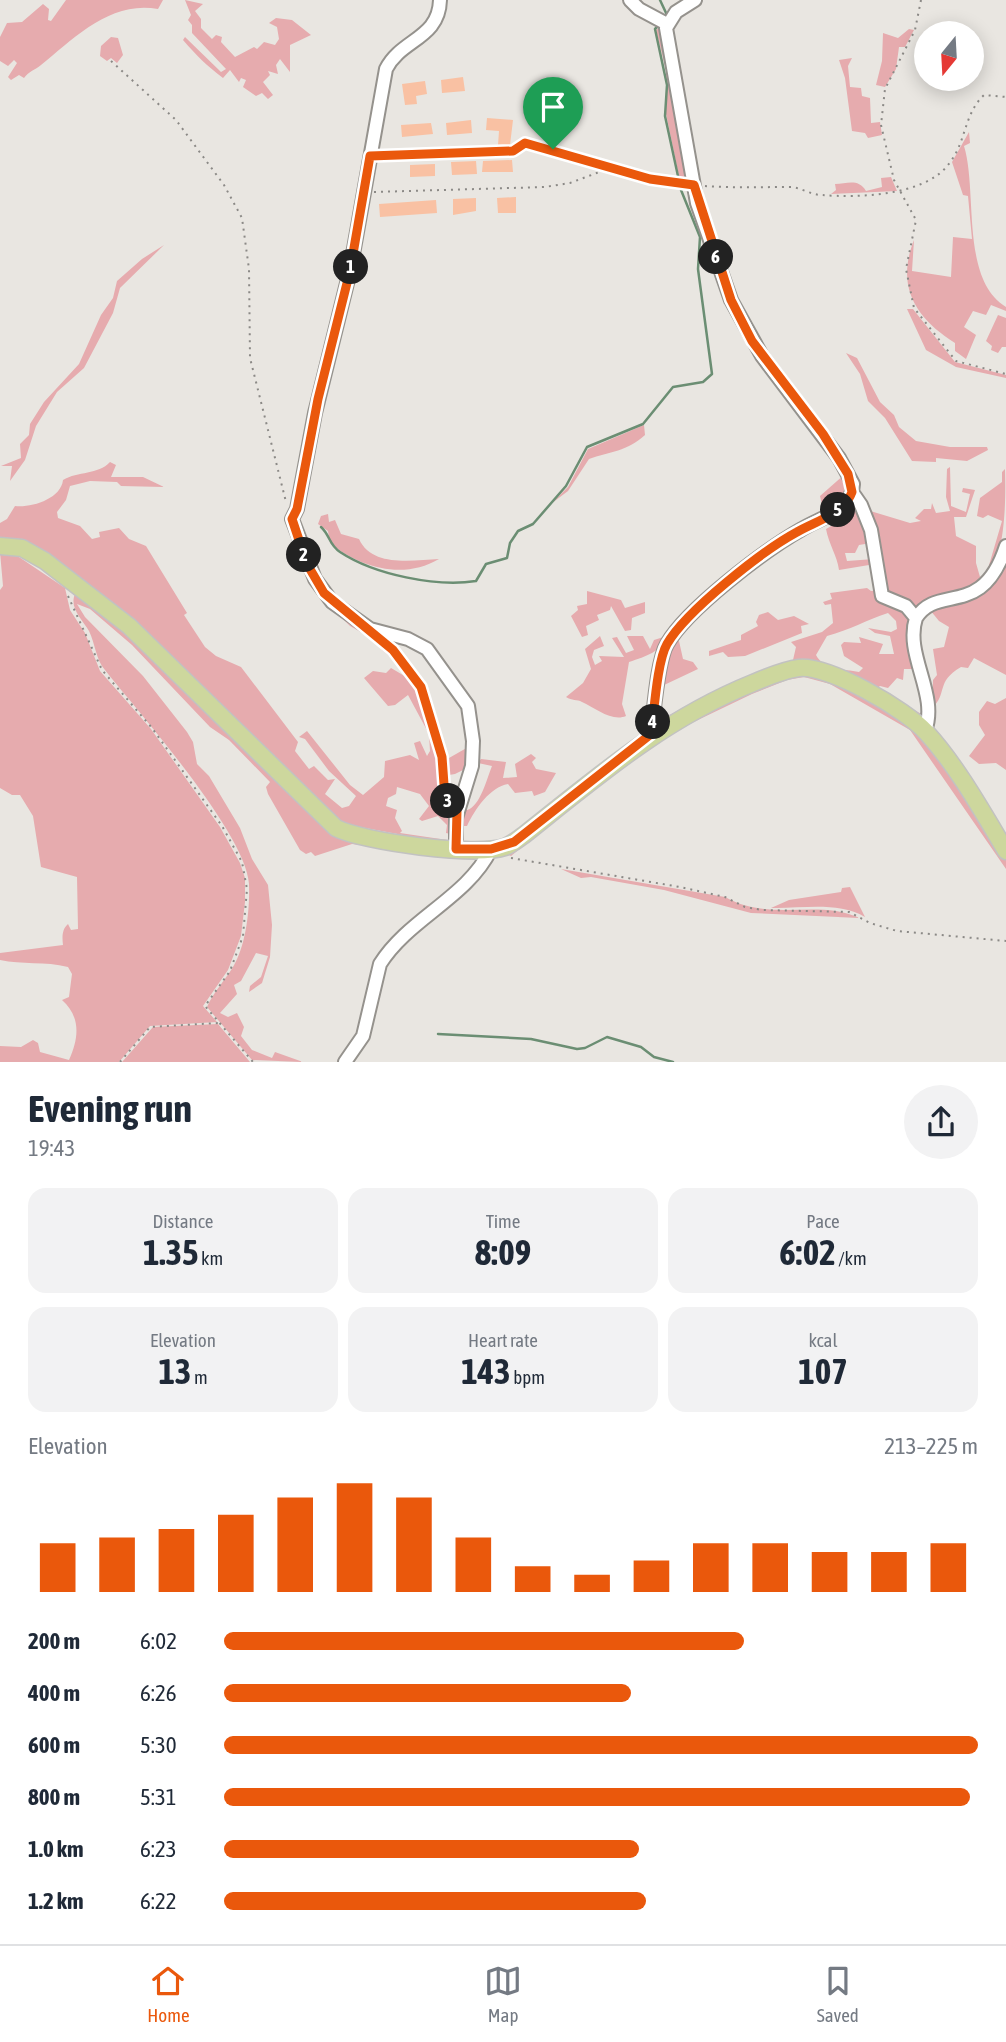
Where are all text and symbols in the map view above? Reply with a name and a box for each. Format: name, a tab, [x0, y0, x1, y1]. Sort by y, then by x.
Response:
north arrow	[914, 21, 984, 91]
map controls	[914, 21, 984, 91]
pin	[523, 77, 583, 149]
icon: arrive	[534, 88, 572, 126]
pin: 6	[698, 240, 734, 274]
text: 6	[711, 245, 720, 267]
pin: 1	[334, 250, 368, 284]
text: 1	[346, 255, 355, 277]
pin: 5	[820, 492, 856, 528]
text: 5	[833, 498, 842, 520]
pin: 2	[286, 538, 322, 572]
text: 2	[299, 543, 308, 565]
pin: 4	[636, 704, 670, 740]
text: 4	[648, 710, 657, 732]
pin: 3	[430, 784, 466, 818]
text: 3	[443, 789, 452, 811]
button: share	[904, 1085, 978, 1159]
text: Evening run	[28, 1087, 192, 1130]
text: 19:43	[28, 1135, 75, 1161]
text: Distance	[153, 1210, 213, 1232]
text: Time	[486, 1210, 520, 1232]
text: Pace	[806, 1210, 840, 1232]
text: 1.35	[143, 1232, 198, 1272]
text: 8:09	[475, 1232, 531, 1272]
text: 6:02	[779, 1232, 836, 1272]
text: km	[198, 1247, 223, 1269]
text: /km	[836, 1247, 867, 1269]
text: Elevation	[150, 1329, 216, 1351]
text: Heart rate	[468, 1329, 538, 1351]
text: kcal	[809, 1329, 837, 1351]
text: 13	[158, 1351, 191, 1391]
text: 143	[461, 1351, 511, 1391]
text: 107	[798, 1351, 848, 1391]
text: m	[191, 1366, 208, 1388]
text: bpm	[511, 1366, 545, 1388]
text: Elevation	[28, 1433, 108, 1459]
text: 213–225 m	[884, 1433, 978, 1459]
text: 200 m	[28, 1628, 80, 1654]
text: 6:02	[140, 1628, 177, 1654]
text: 400 m	[28, 1680, 80, 1706]
text: 6:26	[140, 1680, 177, 1706]
text: 600 m	[28, 1732, 80, 1758]
text: 5:30	[140, 1732, 177, 1758]
text: 800 m	[28, 1784, 80, 1810]
text: 5:31	[140, 1784, 177, 1810]
text: 1.0 km	[28, 1836, 84, 1862]
text: 6:23	[140, 1836, 177, 1862]
text: 1.2 km	[28, 1888, 84, 1914]
text: 6:22	[140, 1888, 177, 1914]
tab: Home	[147, 1962, 190, 2026]
tab: Map	[484, 1962, 522, 2026]
tab: Saved	[817, 1962, 859, 2026]

